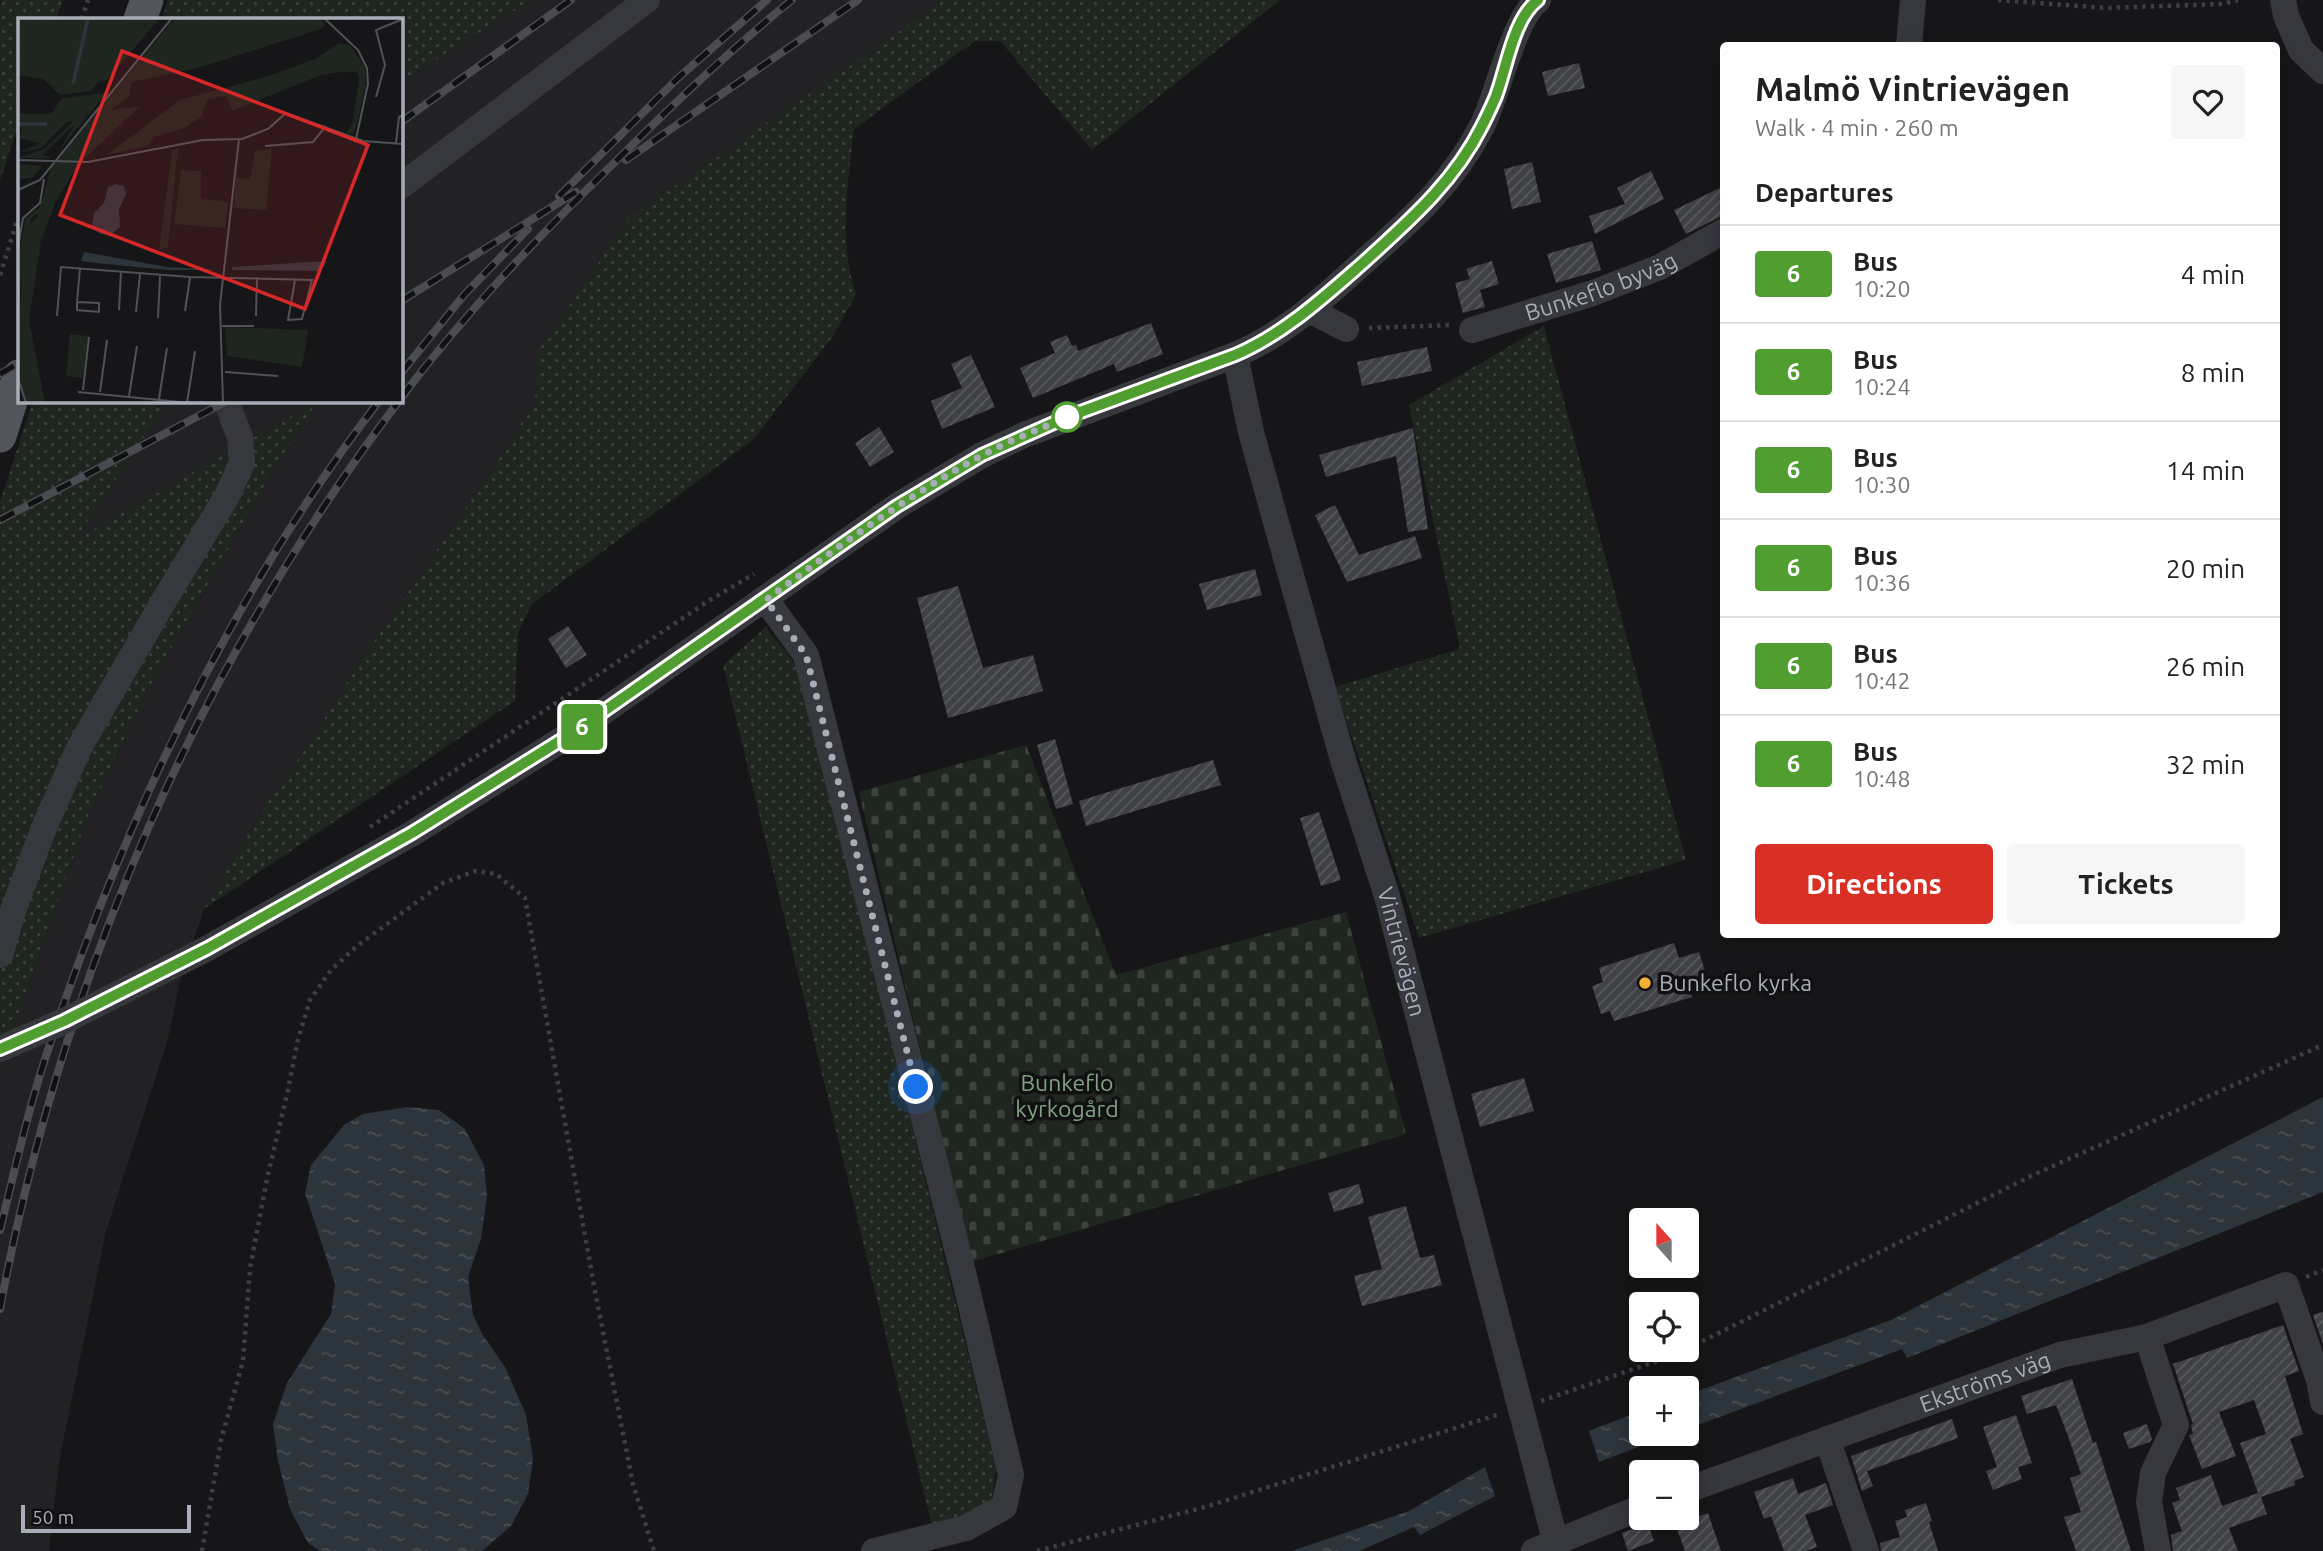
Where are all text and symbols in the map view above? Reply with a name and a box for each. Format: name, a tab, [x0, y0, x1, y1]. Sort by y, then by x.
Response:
inset map	[18, 18, 402, 402]
button: heart	[2171, 65, 2245, 139]
text: Malmö Vintrievägen	[1755, 70, 2070, 107]
text: Walk · 4 min · 260 m	[1755, 115, 1959, 140]
text: Departures	[1755, 178, 1893, 207]
street label: Bunkeflo byväg	[1522, 247, 1681, 325]
text: Bus	[1853, 247, 1898, 276]
text: 6	[1787, 260, 1800, 287]
text: 4 min	[2181, 260, 2245, 289]
text: 10:20	[1853, 276, 1911, 301]
text: Bus	[1853, 345, 1898, 374]
text: 6	[1787, 358, 1800, 385]
text: 8 min	[2181, 358, 2245, 387]
text: 10:24	[1853, 374, 1911, 399]
unlabelled marker	[1052, 402, 1082, 432]
text: Bus	[1853, 443, 1898, 472]
text: 6	[1787, 456, 1800, 483]
text: 14 min	[2166, 456, 2245, 485]
text: 10:30	[1853, 472, 1911, 497]
text: Bus	[1853, 541, 1898, 570]
text: 6	[1787, 554, 1800, 581]
text: 20 min	[2166, 554, 2245, 583]
text: 10:36	[1853, 570, 1911, 595]
text: Bus	[1853, 639, 1898, 668]
text: 6	[1787, 652, 1800, 679]
text: 26 min	[2166, 652, 2245, 681]
text: 10:42	[1853, 668, 1911, 693]
line badge: 6	[559, 704, 605, 750]
text: 6	[575, 713, 589, 740]
text: Bus	[1853, 737, 1898, 766]
text: 6	[1787, 750, 1800, 777]
text: 32 min	[2166, 750, 2245, 779]
text: 10:48	[1853, 766, 1911, 791]
button: Directions	[1755, 844, 1993, 924]
button: Tickets	[2007, 844, 2245, 924]
street label: Vintrievägen	[1373, 884, 1431, 1019]
place label: Bunkeflo kyrka	[1659, 970, 1812, 995]
marker: Bunkeflo kyrka	[1637, 975, 1653, 991]
your location	[898, 1069, 933, 1104]
park label: Bunkeflo kyrkogård	[1015, 1070, 1119, 1121]
north arrow	[1629, 1208, 1699, 1278]
map controls	[1629, 1208, 1699, 1530]
button: locate	[1629, 1292, 1699, 1362]
street label: Ekströms väg	[1916, 1347, 2054, 1417]
button: +	[1629, 1376, 1699, 1446]
button: −	[1629, 1460, 1699, 1530]
scale bar	[21, 1502, 191, 1534]
text: 50 m	[32, 1506, 74, 1528]

